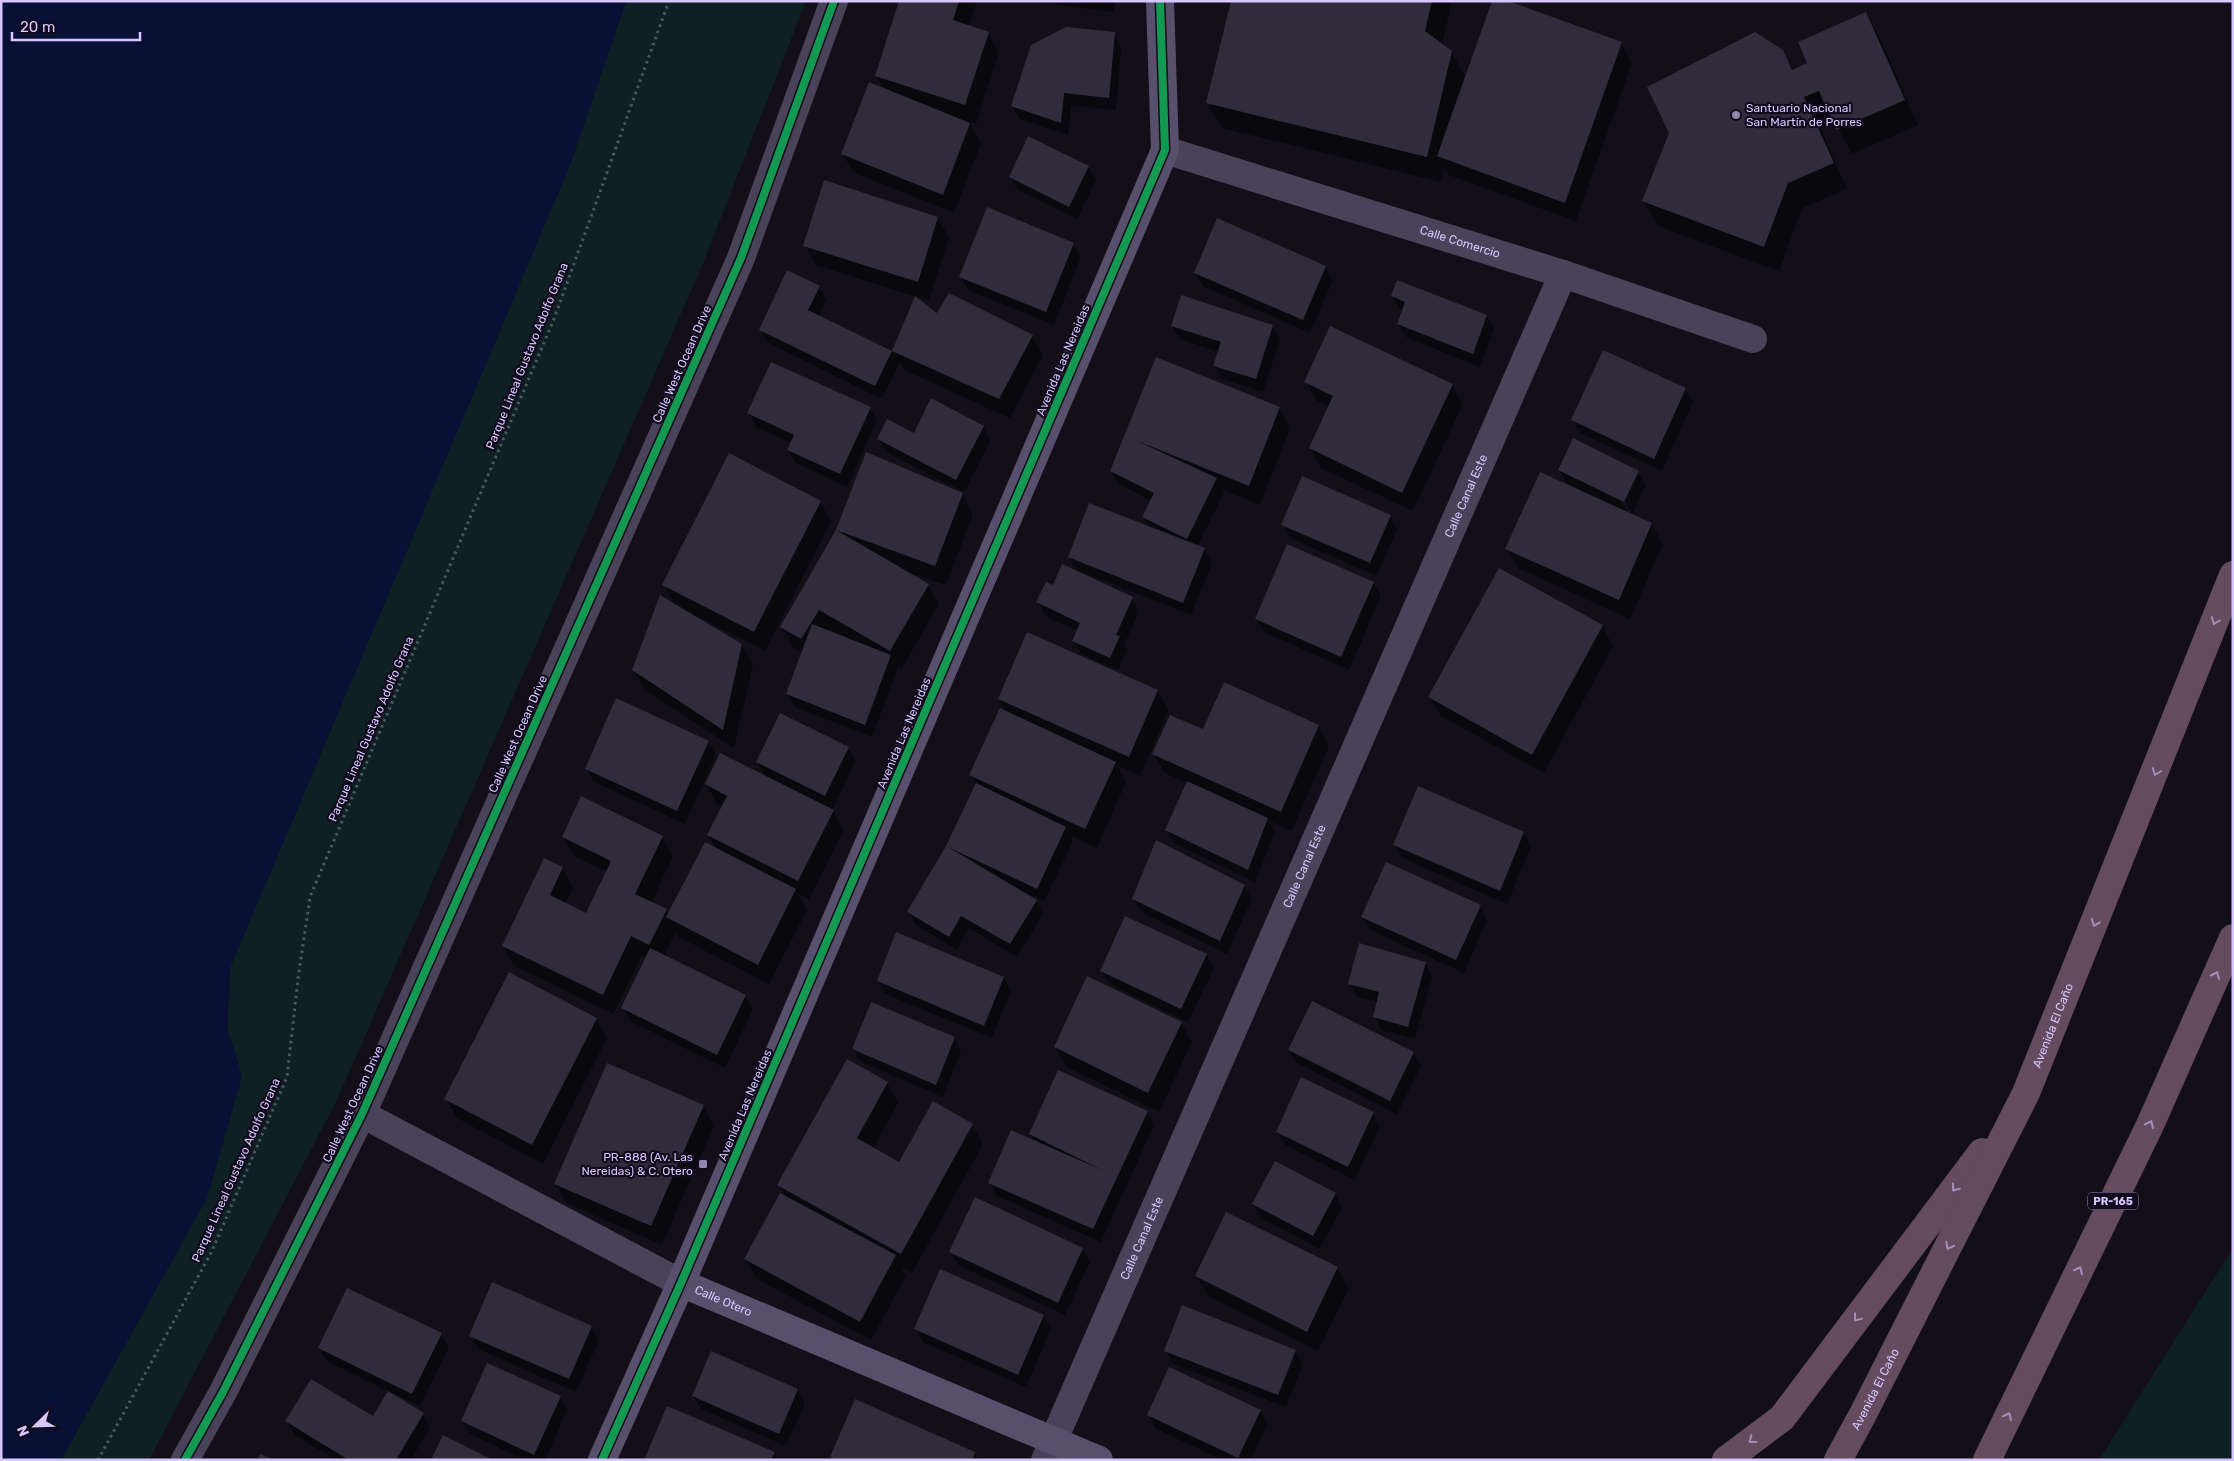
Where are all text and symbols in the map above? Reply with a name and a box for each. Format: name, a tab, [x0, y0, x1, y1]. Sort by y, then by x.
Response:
scale bar	[12, 10, 140, 42]
text: 20 m	[20, 18, 55, 36]
place label: Santuario Nacional San Martín de Porres	[1746, 101, 1862, 129]
marker: Santuario Nacional San Martín de Porres	[1730, 109, 1742, 121]
street label: Calle Comercio	[1418, 223, 1502, 261]
street label: Parque Lineal Gustavo Adolfo Grana	[483, 261, 571, 451]
street label: Avenida Las Nereidas	[1033, 302, 1093, 418]
street label: Calle West Ocean Drive	[650, 303, 714, 425]
street label: Calle Canal Este	[1442, 452, 1490, 540]
one-way arrow	[2211, 616, 2221, 625]
street label: Parque Lineal Gustavo Adolfo Grana	[326, 634, 416, 824]
street label: Calle West Ocean Drive	[486, 673, 550, 795]
street label: Avenida Las Nereidas	[874, 675, 934, 791]
one-way arrow	[2151, 767, 2162, 776]
street label: Calle Canal Este	[1280, 822, 1329, 910]
one-way arrow	[2091, 918, 2101, 927]
one-way arrow	[2210, 971, 2221, 980]
street label: Avenida El Caño	[2030, 981, 2076, 1070]
street label: Calle West Ocean Drive	[320, 1043, 386, 1164]
street label: Avenida Las Nereidas	[715, 1047, 775, 1163]
street label: Parque Lineal Gustavo Adolfo Grana	[189, 1076, 283, 1264]
one-way arrow	[2144, 1120, 2155, 1129]
place label: PR-888 (Av. Las Nereidas) & C. Otero	[582, 1150, 693, 1178]
marker: PR-888 (Av. Las Nereidas) & C. Otero	[697, 1158, 709, 1170]
one-way arrow	[1952, 1182, 1961, 1192]
road number: PR-165	[2088, 1192, 2138, 1210]
street label: Calle Canal Este	[1118, 1194, 1166, 1282]
one-way arrow	[1945, 1241, 1955, 1250]
one-way arrow	[2073, 1266, 2083, 1275]
street label: Calle Otero	[693, 1283, 754, 1319]
one-way arrow	[1855, 1312, 1863, 1321]
street label: Avenida El Caño	[1849, 1346, 1902, 1432]
north arrow	[10, 1401, 60, 1451]
one-way arrow	[2002, 1412, 2012, 1421]
text: N	[14, 1423, 33, 1439]
one-way arrow	[1748, 1434, 1758, 1443]

